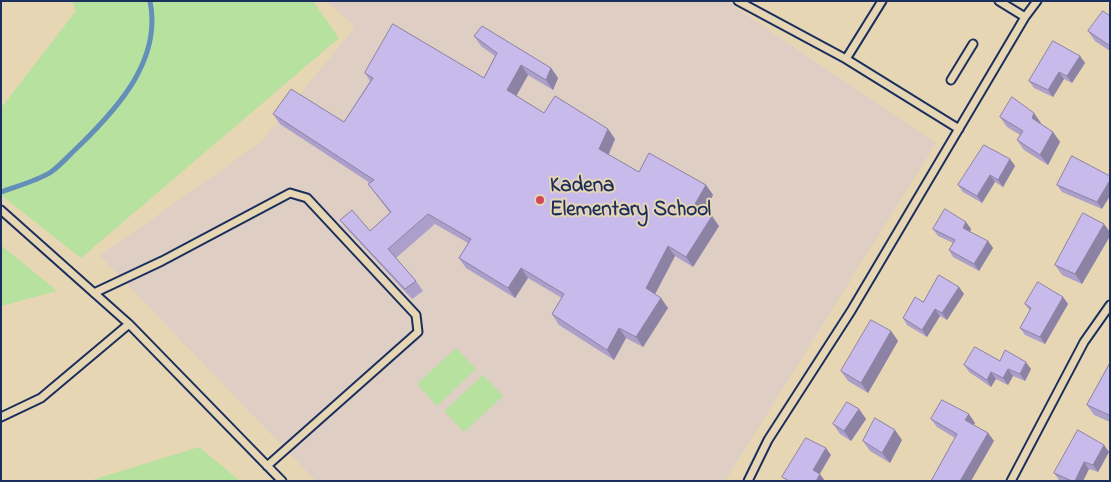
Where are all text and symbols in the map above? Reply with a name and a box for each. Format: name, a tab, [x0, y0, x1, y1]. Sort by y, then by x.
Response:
place label: Kadena Elementary School	[550, 175, 711, 225]
marker: Kadena Elementary School	[534, 194, 546, 206]

